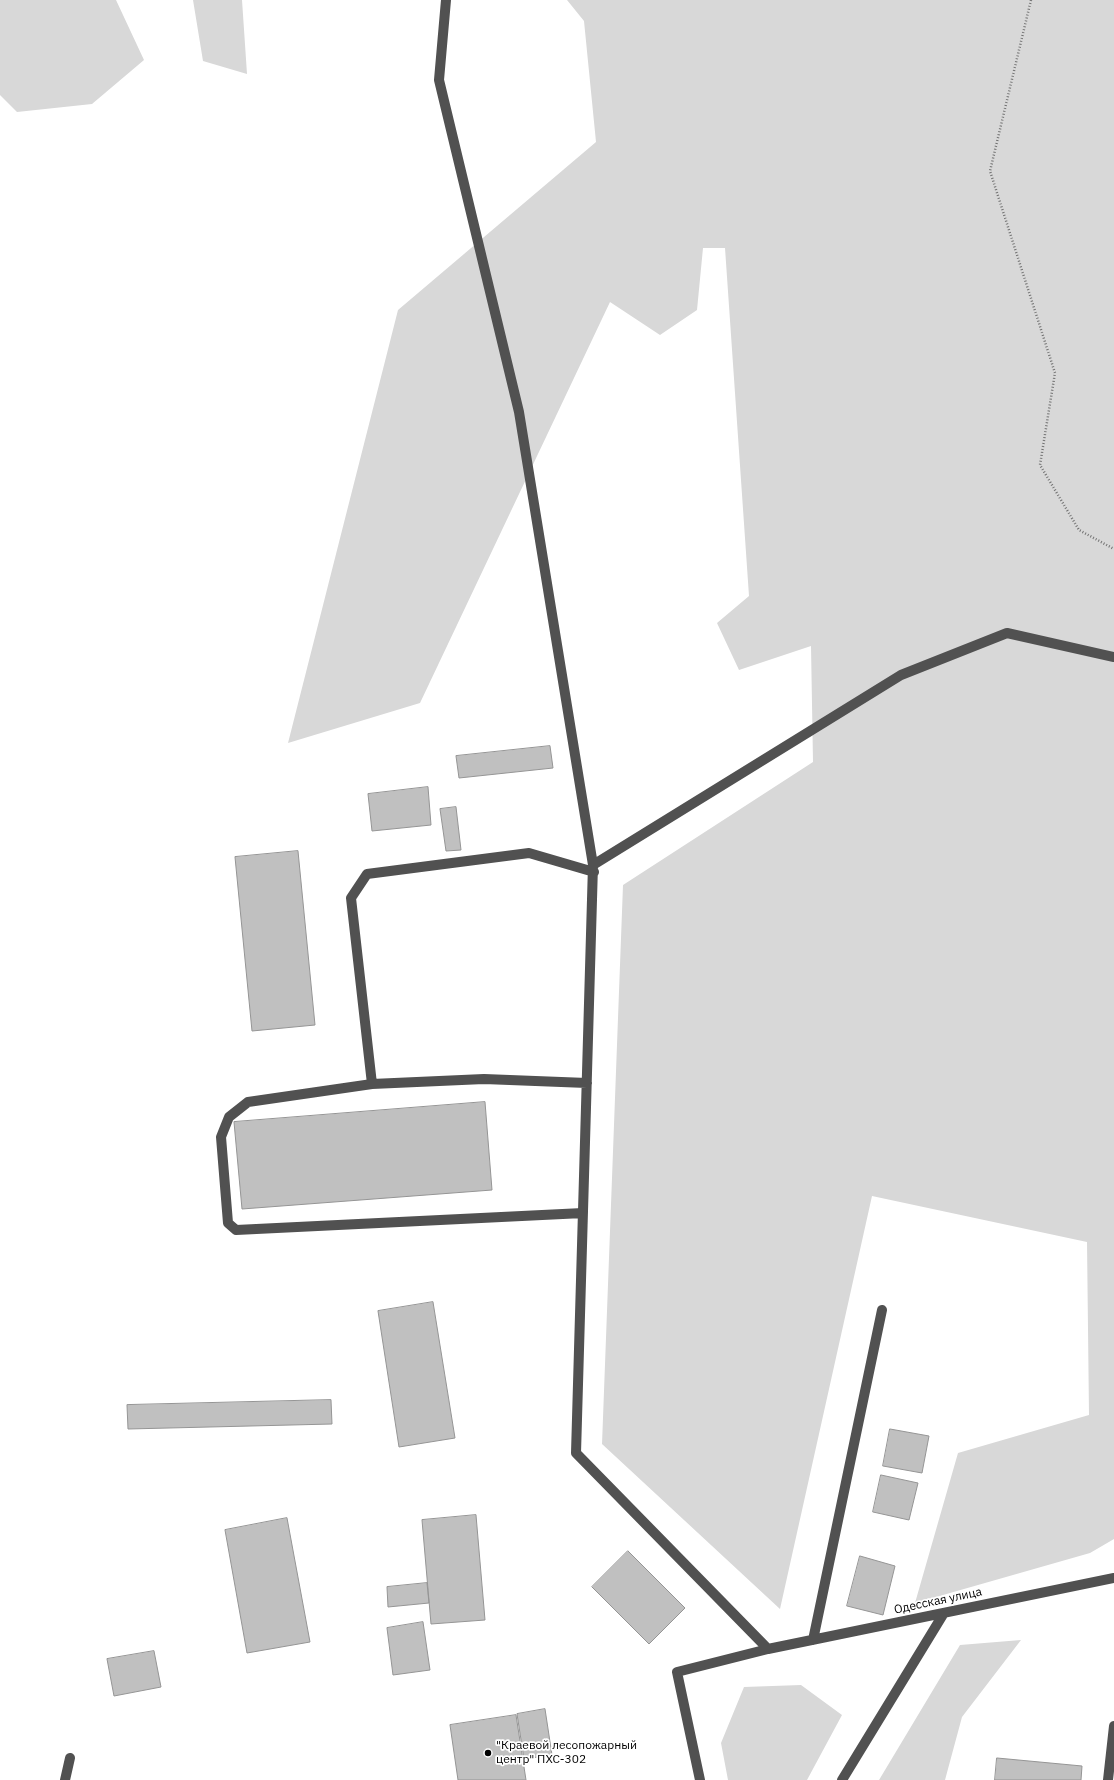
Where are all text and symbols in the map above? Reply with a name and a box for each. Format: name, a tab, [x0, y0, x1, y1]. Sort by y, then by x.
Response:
street label: Одесская улица	[893, 1585, 983, 1617]
place label: "Краевой лесопожарный центр" ПХС-302	[496, 1739, 637, 1767]
marker: "Краевой лесопожарный центр" ПХС-302	[483, 1748, 493, 1758]

